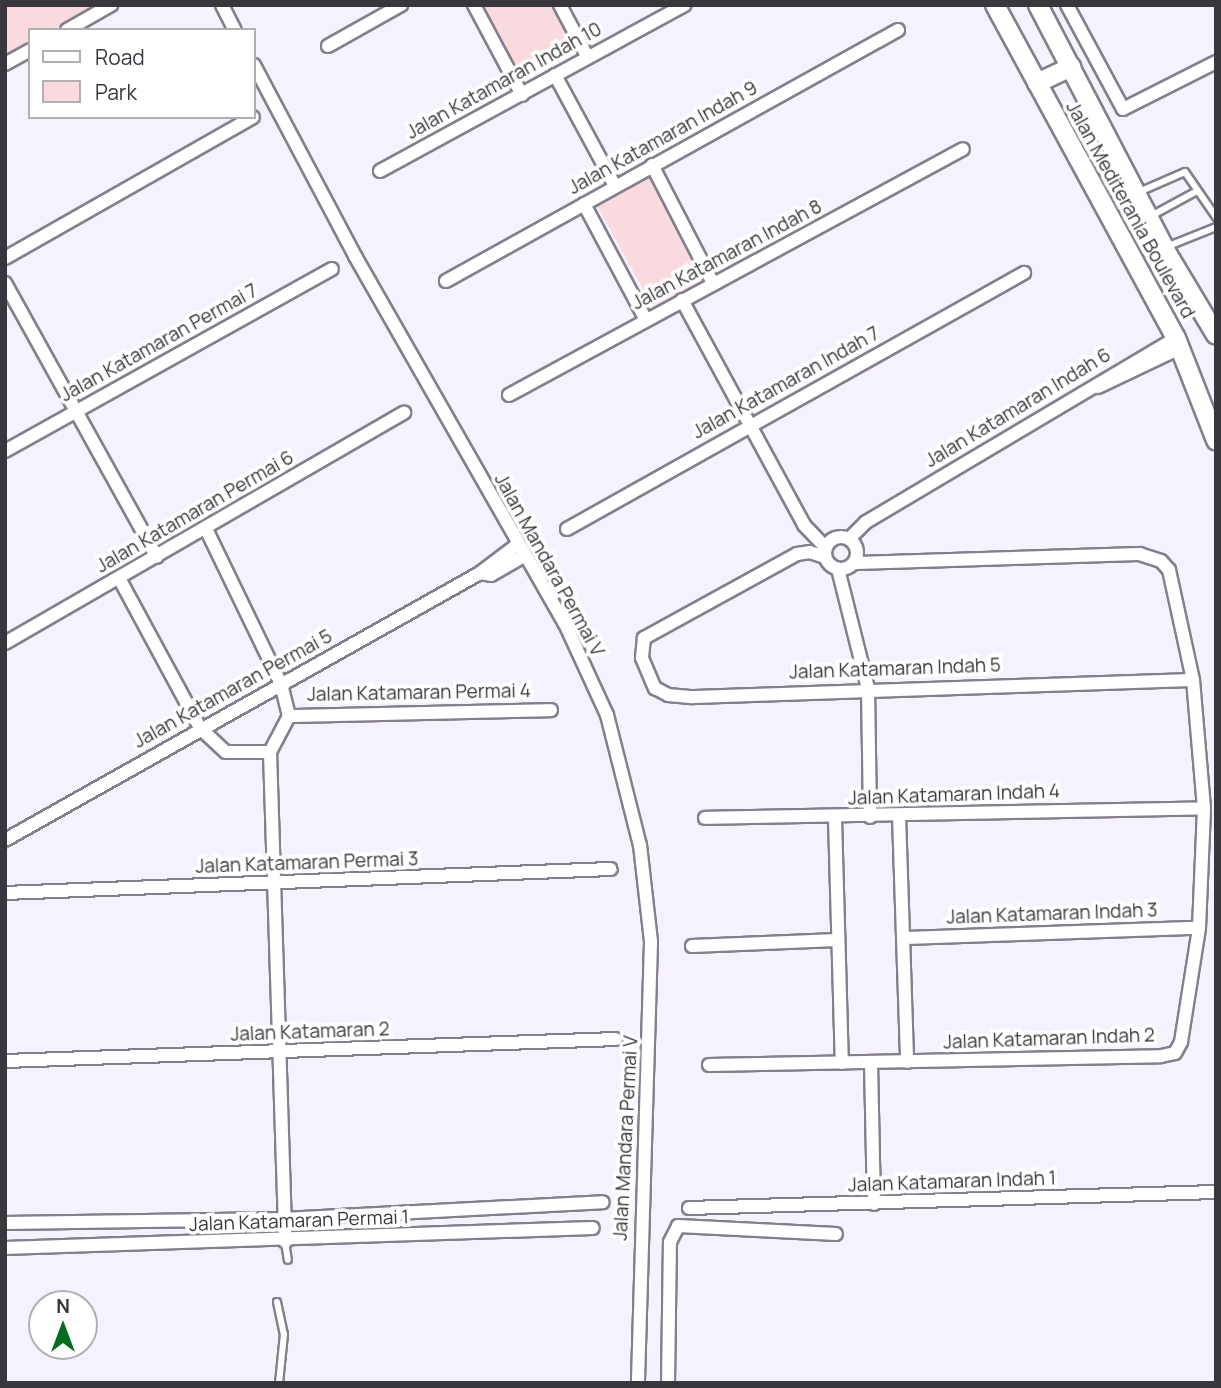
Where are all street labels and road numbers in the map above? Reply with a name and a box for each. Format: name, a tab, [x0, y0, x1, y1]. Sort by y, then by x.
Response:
street label: Jalan Katamaran Indah 10	[402, 18, 606, 144]
street label: Jalan Katamaran Indah 9	[565, 77, 761, 199]
street label: Jalan Mediterania Boulevard	[1061, 98, 1199, 322]
street label: Jalan Katamaran Indah 8	[628, 195, 826, 315]
street label: Jalan Katamaran Permai 7	[56, 279, 262, 407]
street label: Jalan Katamaran Indah 7	[689, 322, 883, 444]
street label: Jalan Katamaran Indah 6	[921, 343, 1115, 473]
street label: Jalan Katamaran Permai 6	[92, 446, 298, 578]
street label: Jalan Mandara Permai V	[489, 470, 609, 660]
street label: Jalan Katamaran Permai 5	[130, 625, 336, 753]
street label: Jalan Katamaran Indah 5	[789, 654, 1001, 684]
street label: Jalan Katamaran Permai 4	[307, 680, 531, 706]
street label: Jalan Katamaran Indah 4	[848, 780, 1060, 810]
street label: Jalan Katamaran Permai 3	[195, 848, 419, 878]
street label: Jalan Katamaran Indah 3	[946, 899, 1158, 929]
street label: Jalan Katamaran 2	[230, 1018, 390, 1046]
street label: Jalan Katamaran Indah 2	[943, 1024, 1155, 1054]
street label: Jalan Mandara Permai V	[609, 1035, 643, 1241]
street label: Jalan Katamaran Indah 1	[848, 1167, 1056, 1197]
street label: Jalan Katamaran Permai 1	[189, 1206, 409, 1236]

